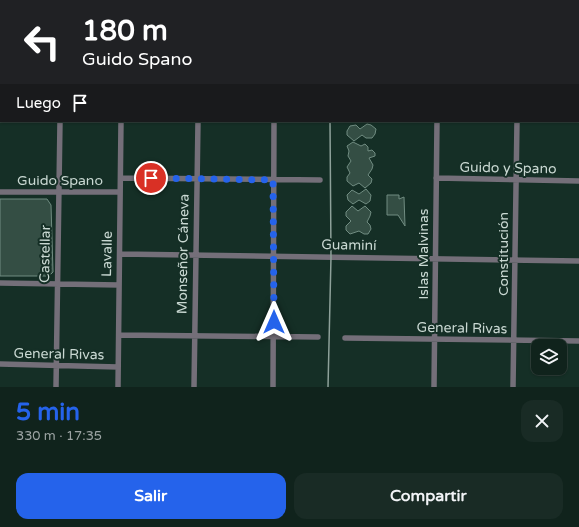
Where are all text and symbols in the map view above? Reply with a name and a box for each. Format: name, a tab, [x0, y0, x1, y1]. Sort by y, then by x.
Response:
text: 180 m	[82, 14, 168, 48]
icon: left	[16, 16, 68, 68]
text: Guido Spano	[82, 48, 192, 70]
icon: arrive	[69, 92, 91, 114]
text: Luego	[16, 94, 61, 112]
street label: Guido y Spano	[459, 159, 557, 177]
pin	[134, 161, 168, 195]
icon: arrive	[140, 167, 162, 189]
street label: Guido Spano	[17, 172, 103, 189]
street label: Monseñor Cáneva	[173, 194, 193, 314]
street label: Islas Malvinas	[415, 208, 432, 300]
street label: Constitución	[495, 212, 512, 296]
street label: Castellar	[36, 224, 54, 283]
street label: Lavalle	[98, 231, 116, 277]
street label: Guaminí	[321, 236, 377, 254]
position arrow	[253, 301, 295, 343]
street label: General Rivas	[416, 319, 508, 337]
map controls	[531, 339, 567, 375]
button: layers	[531, 339, 567, 375]
street label: General Rivas	[13, 345, 105, 363]
text: 5 min	[16, 398, 80, 427]
button: close	[521, 400, 563, 442]
text: 330 m · 17:35	[16, 428, 102, 444]
button: Salir	[16, 473, 286, 519]
button: Compartir	[294, 473, 563, 519]

